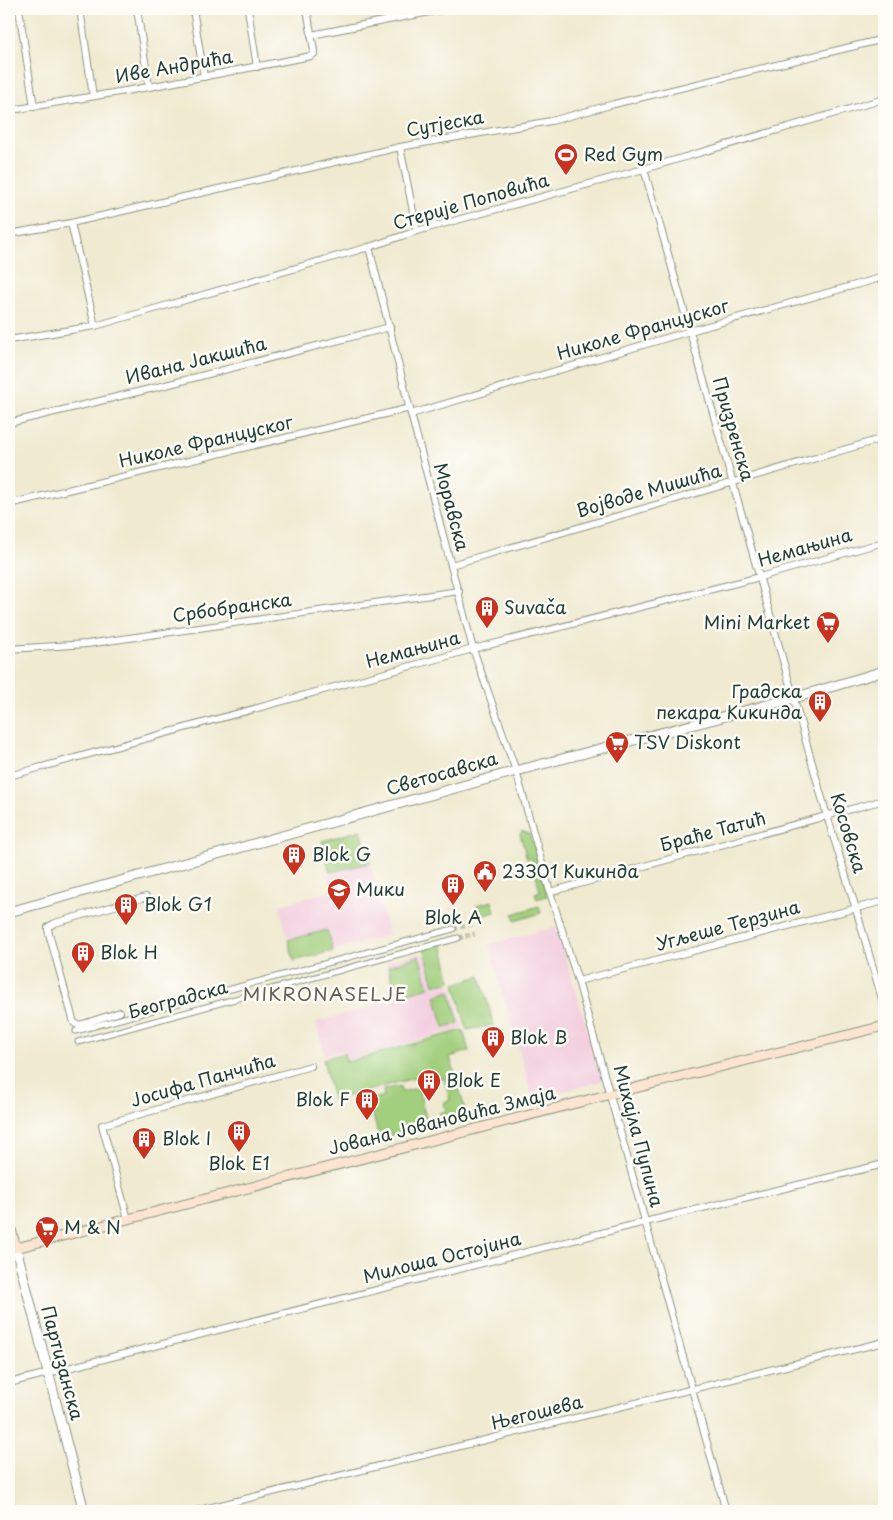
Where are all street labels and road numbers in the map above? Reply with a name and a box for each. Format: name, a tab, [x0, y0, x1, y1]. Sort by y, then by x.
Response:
street label: Иве Андрића	[113, 42, 235, 89]
street label: Сутјеска	[404, 102, 486, 143]
street label: Стерије Поповића	[389, 165, 552, 236]
street label: Николе Француског	[554, 291, 733, 366]
street label: Ивана Јакшића	[122, 329, 269, 390]
street label: Призренска	[707, 373, 762, 485]
street label: Николе Француског	[116, 407, 296, 474]
street label: Војводе Мишића	[573, 456, 725, 523]
street label: Моравска	[428, 460, 477, 554]
street label: Немањина	[754, 520, 855, 573]
street label: Србобранска	[171, 585, 294, 628]
street label: Немањина	[363, 623, 463, 674]
street label: Светосавска	[383, 744, 501, 801]
street label: Косовска	[824, 789, 875, 877]
street label: Браће Татић	[657, 804, 768, 858]
street label: Угљеше Терзина	[653, 892, 803, 957]
street label: Београдска	[125, 972, 231, 1025]
street label: Јосифа Панчића	[127, 1046, 279, 1113]
street label: Михајла Пупина	[607, 1061, 672, 1210]
street label: Јована Јовановића Змаја	[325, 1078, 559, 1161]
street label: Милоша Остојина	[360, 1224, 524, 1289]
street label: Партизанска	[35, 1302, 92, 1424]
street label: Његошева	[488, 1387, 586, 1436]

